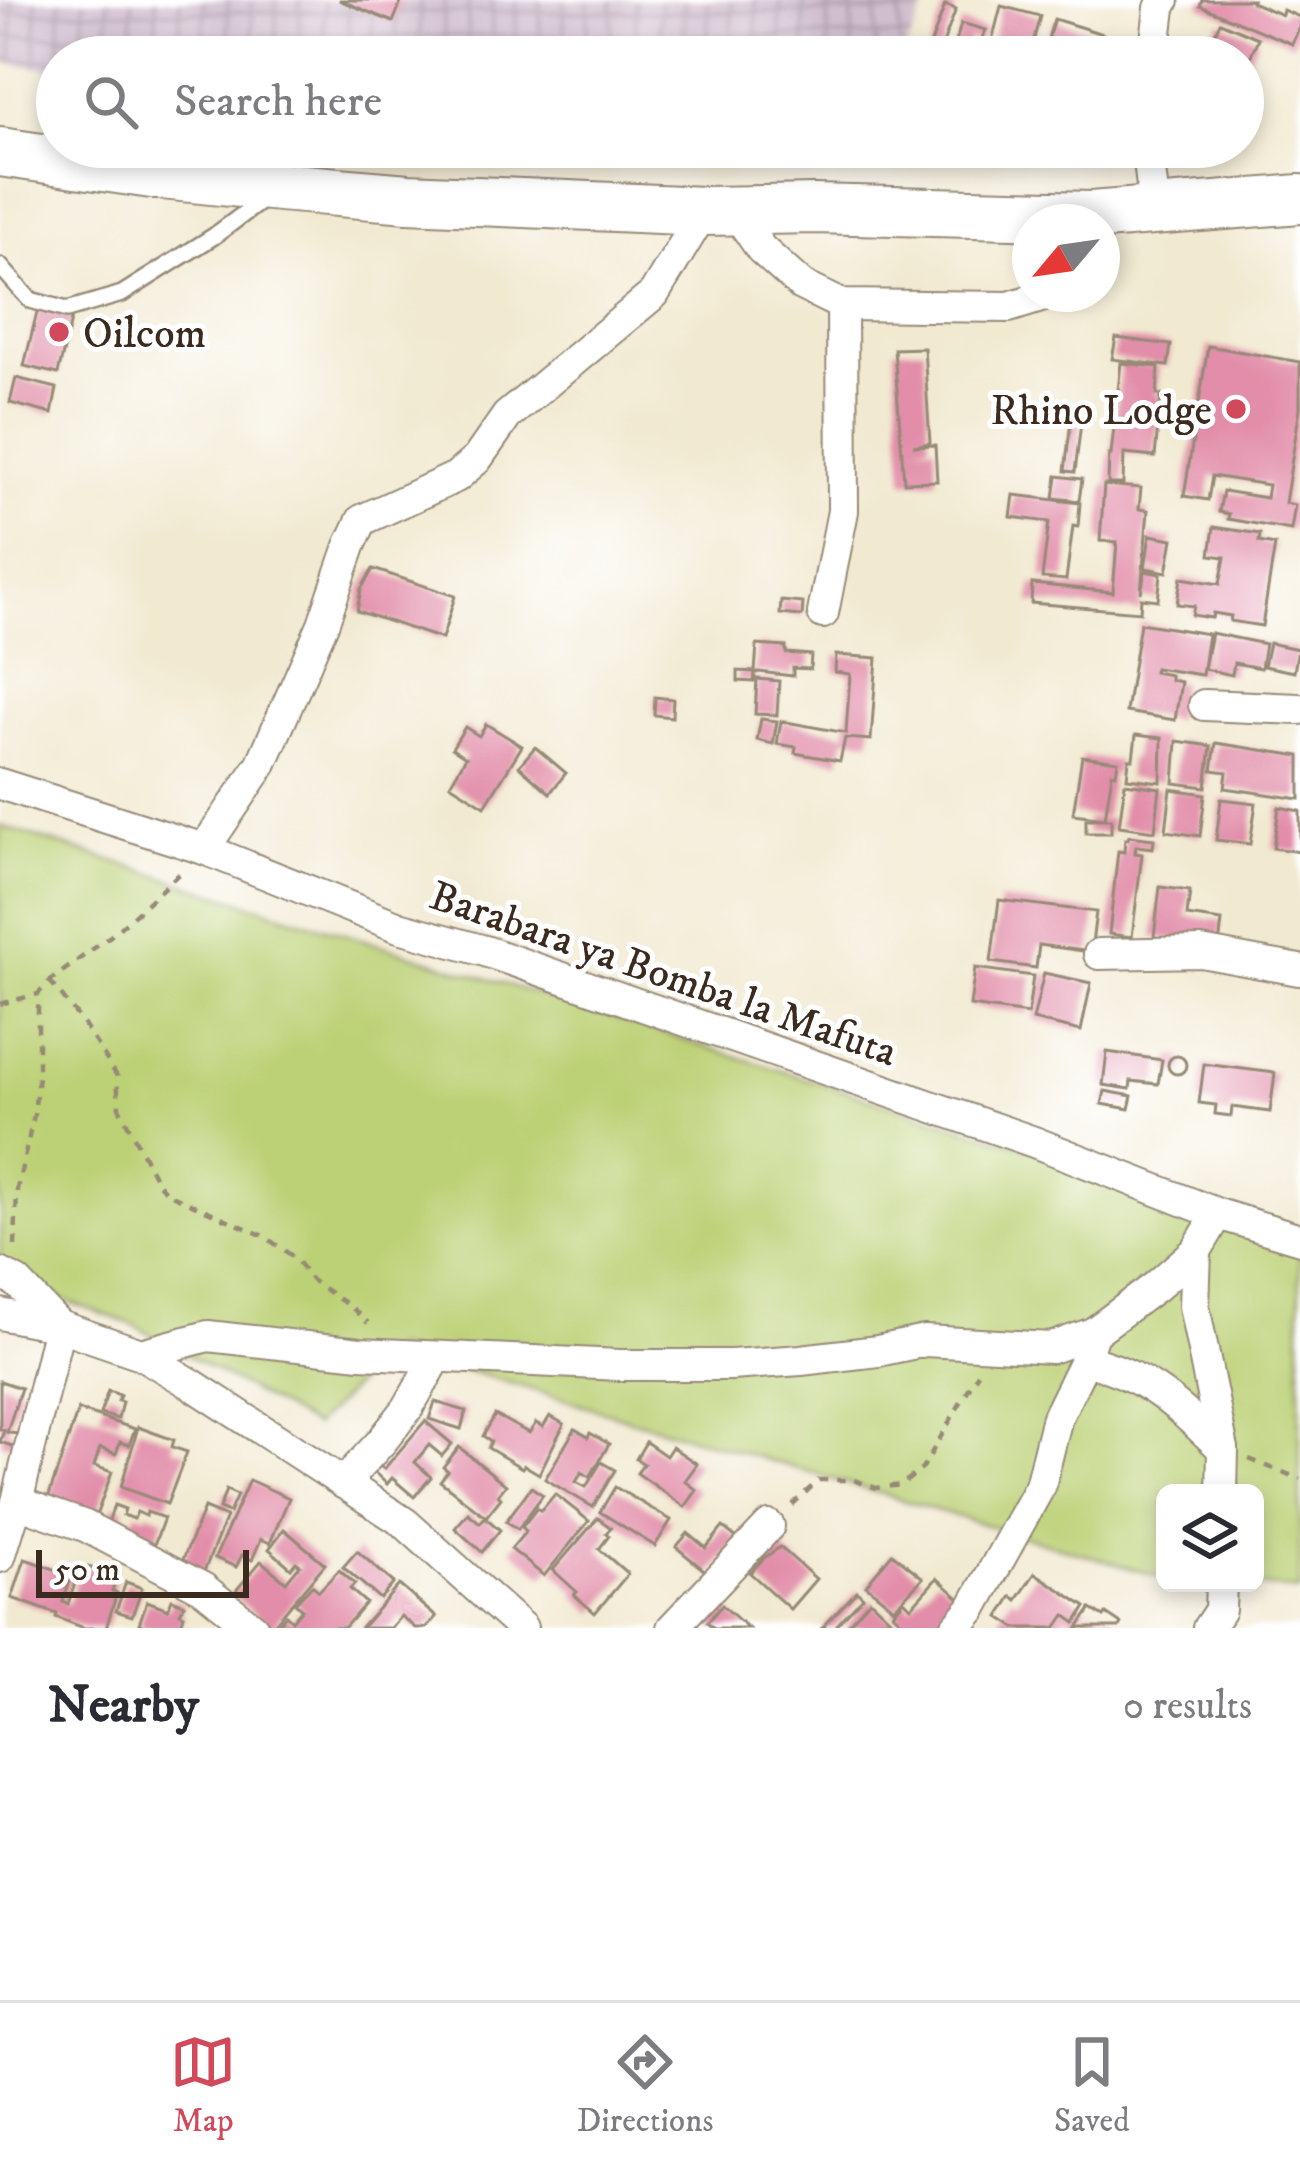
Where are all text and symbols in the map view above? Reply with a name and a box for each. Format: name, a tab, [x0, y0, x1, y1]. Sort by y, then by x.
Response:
search box	[36, 36, 1264, 168]
icon: search	[78, 69, 144, 135]
text: Search here	[174, 74, 382, 130]
north arrow	[1012, 204, 1120, 312]
place label: Oilcom	[83, 309, 206, 361]
marker: Oilcom	[46, 319, 72, 345]
place label: Rhino Lodge	[990, 386, 1212, 438]
marker: Rhino Lodge	[1223, 396, 1249, 422]
street label: Barabara ya Bomba la Mafuta	[423, 870, 903, 1079]
map controls	[1156, 1484, 1264, 1592]
button: layers	[1156, 1484, 1264, 1592]
scale bar	[36, 1544, 249, 1597]
text: 50 m	[54, 1550, 120, 1591]
text: Nearby	[48, 1674, 199, 1738]
text: 0 results	[1123, 1682, 1252, 1731]
tab: Map	[170, 2029, 236, 2142]
tab: Directions	[577, 2029, 713, 2142]
tab: Saved	[1054, 2029, 1130, 2142]

